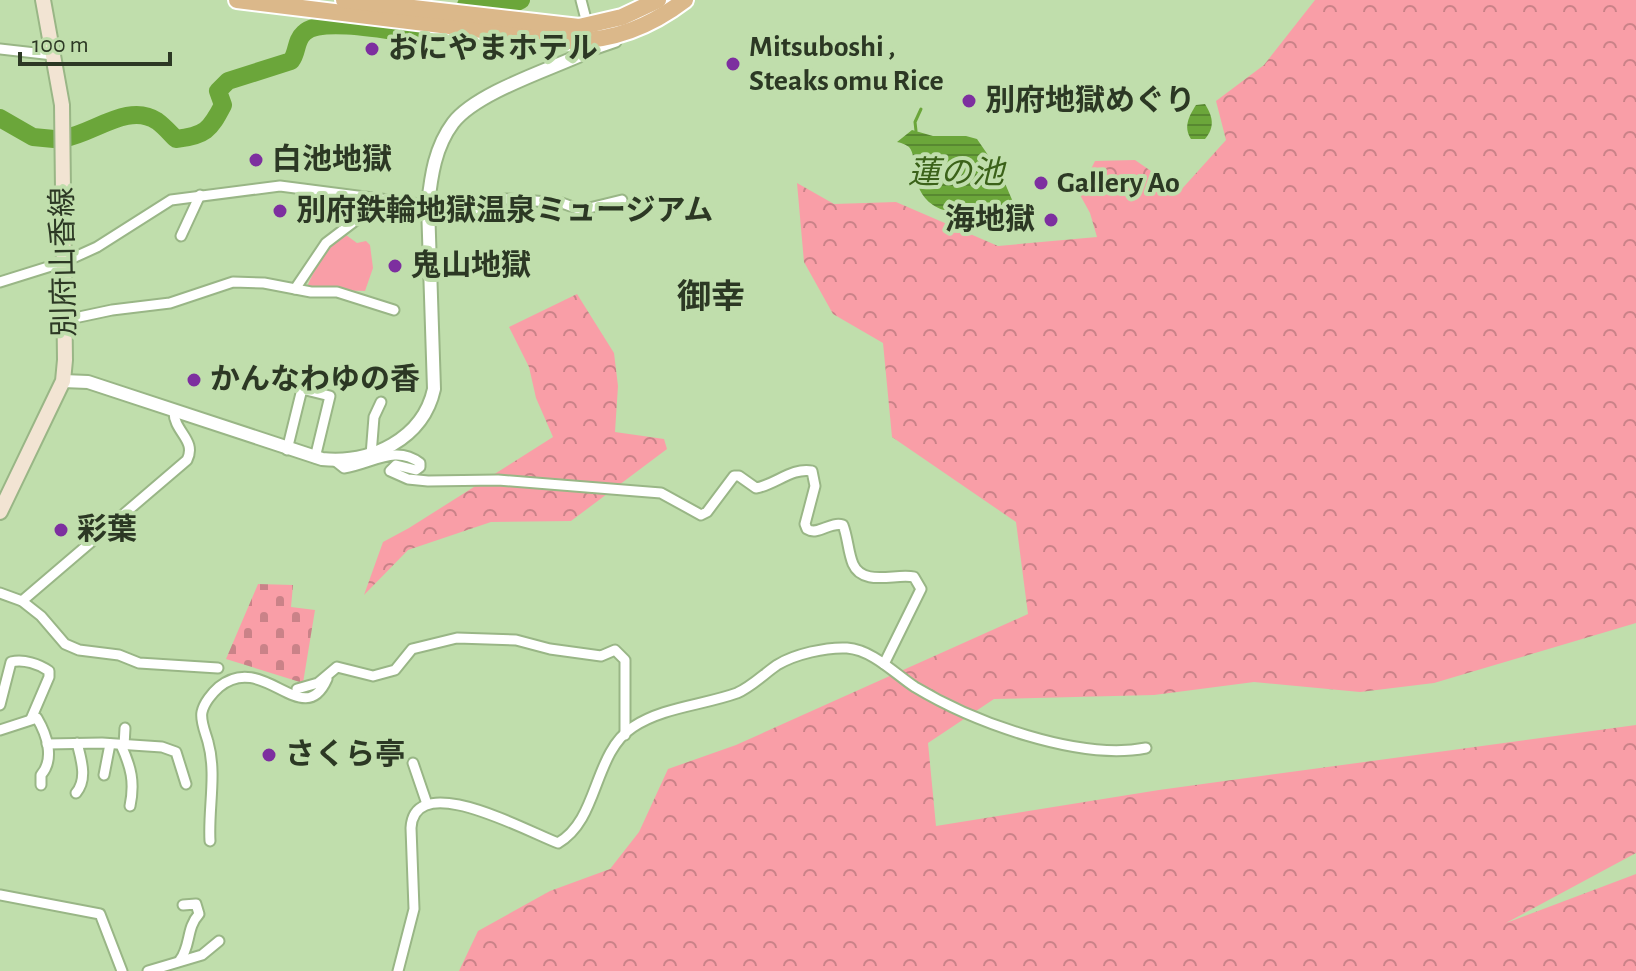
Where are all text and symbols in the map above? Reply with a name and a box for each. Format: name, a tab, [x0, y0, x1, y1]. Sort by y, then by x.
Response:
scale bar	[20, 16, 170, 66]
place label: Mitsuboshi , Steaks omu Rice	[749, 32, 944, 96]
text: 100 m	[32, 33, 89, 57]
place label: おにやまホテル	[388, 33, 598, 64]
marker: おにやまホテル	[363, 40, 381, 58]
marker: Mitsuboshi , Steaks omu Rice	[724, 55, 742, 73]
place label: 別府地獄めぐり	[985, 84, 1195, 116]
marker: 別府地獄めぐり	[960, 92, 978, 110]
place label: 白池地獄	[272, 143, 392, 175]
marker: 白池地獄	[247, 151, 265, 169]
water label: 蓮の池	[908, 156, 1007, 189]
place label: Gallery Ao	[1057, 168, 1180, 198]
marker: Gallery Ao	[1032, 174, 1050, 192]
street label: 別府山香線	[46, 187, 80, 337]
place label: 別府鉄輪地獄温泉ミュージアム	[296, 194, 713, 226]
marker: 別府鉄輪地獄温泉ミュージアム	[271, 202, 289, 220]
place label: 海地獄	[945, 203, 1035, 235]
marker: 海地獄	[1042, 211, 1060, 229]
place label: 鬼山地獄	[411, 249, 531, 281]
marker: 鬼山地獄	[386, 257, 404, 275]
district label: 御幸	[677, 279, 745, 315]
place label: かんなわゆの香	[210, 363, 420, 395]
marker: かんなわゆの香	[185, 371, 203, 389]
place label: 彩葉	[77, 513, 137, 545]
marker: 彩葉	[52, 521, 70, 539]
place label: さくら亭	[285, 738, 405, 770]
marker: さくら亭	[260, 746, 278, 764]

